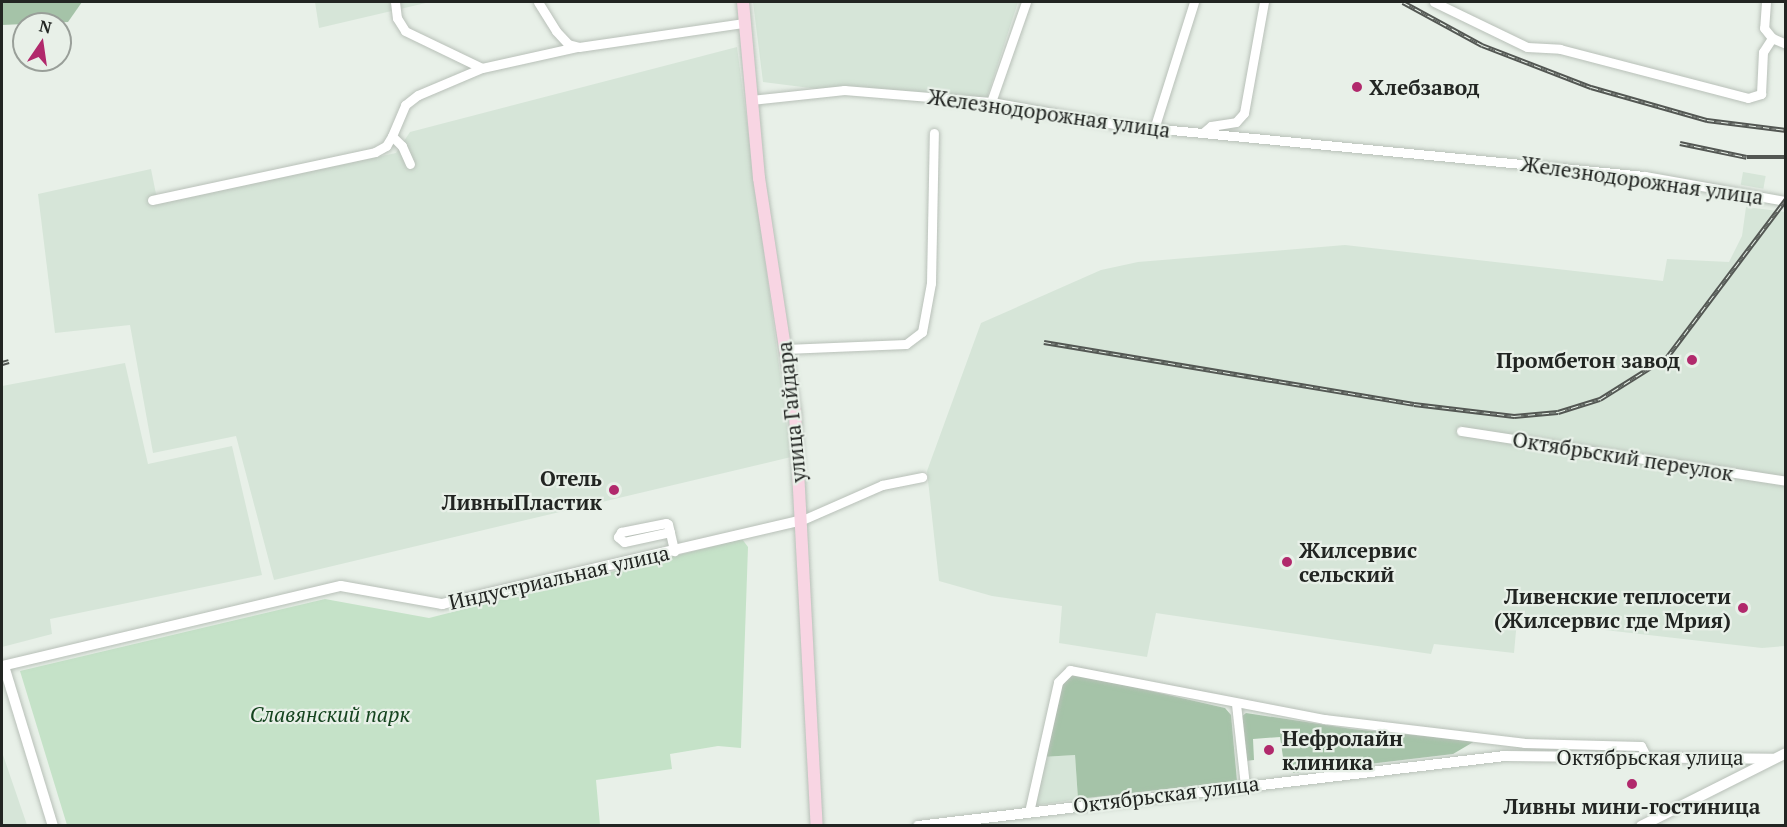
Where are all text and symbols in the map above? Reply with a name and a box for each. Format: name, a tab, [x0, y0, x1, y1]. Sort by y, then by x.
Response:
north arrow	[12, 12, 72, 72]
text: N	[37, 14, 54, 38]
place label: Хлебзавод	[1369, 74, 1479, 100]
marker: Хлебзавод	[1350, 80, 1364, 94]
street label: Железнодорожная улица	[926, 83, 1172, 143]
street label: Железнодорожная улица	[1519, 150, 1765, 210]
street label: улица Гайдара	[771, 340, 811, 484]
place label: Промбетон завод	[1496, 347, 1680, 373]
marker: Промбетон завод	[1685, 353, 1699, 367]
street label: Октябрьский переулок	[1511, 426, 1735, 486]
place label: Отель ЛивныПластик	[442, 465, 602, 515]
marker: Отель ЛивныПластик	[607, 483, 621, 497]
place label: Жилсервис сельский	[1299, 537, 1417, 587]
street label: Индустриальная улица	[446, 539, 672, 615]
marker: Жилсервис сельский	[1280, 555, 1294, 569]
place label: Ливенские теплосети (Жилсервис где Мрия)	[1494, 583, 1731, 633]
marker: Ливенские теплосети (Жилсервис где Мрия)	[1736, 601, 1750, 615]
park label: Славянский парк	[250, 701, 410, 727]
place label: Нефролайн клиника	[1282, 725, 1403, 775]
marker: Нефролайн клиника	[1260, 741, 1278, 759]
street label: Октябрьская улица	[1556, 744, 1744, 770]
street label: Октябрьская улица	[1071, 770, 1261, 818]
marker: Ливны мини-гостиница	[1625, 777, 1639, 791]
place label: Ливны мини-гостиница	[1504, 793, 1760, 819]

